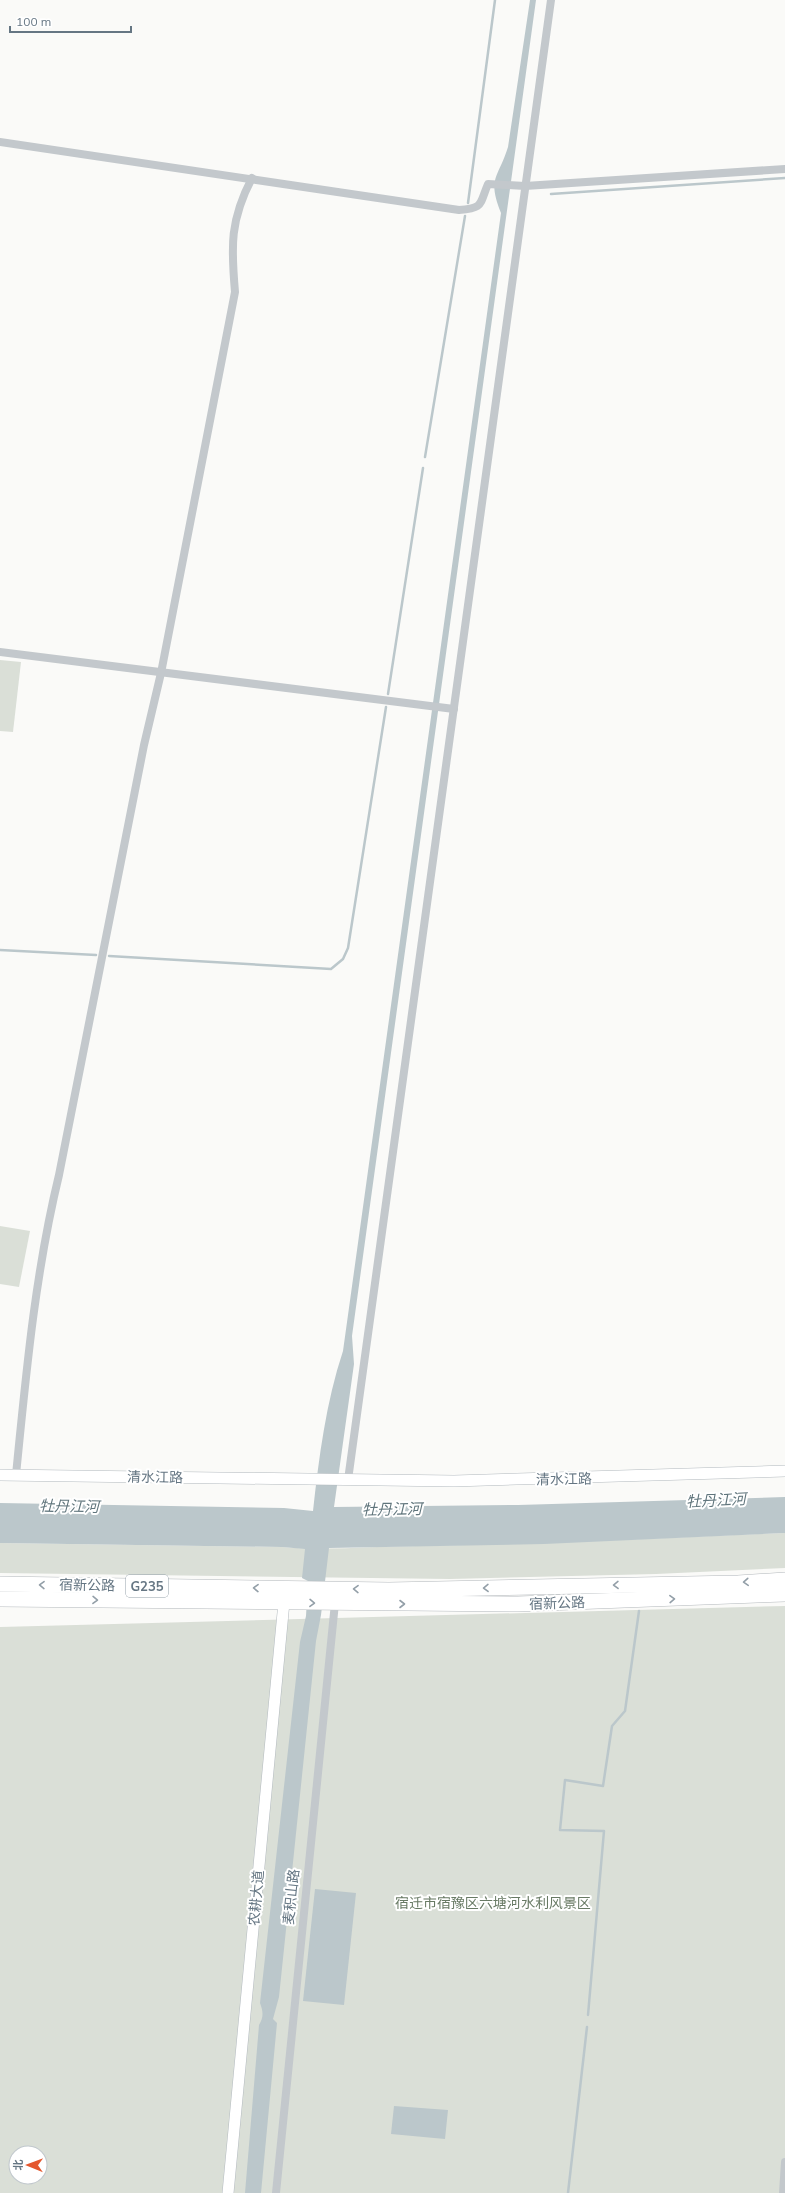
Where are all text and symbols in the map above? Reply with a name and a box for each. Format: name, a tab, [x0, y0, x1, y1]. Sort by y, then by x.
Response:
scale bar	[10, 8, 131, 34]
text: 100 m	[16, 14, 51, 29]
street label: 清水江路	[127, 1468, 183, 1486]
street label: 清水江路	[536, 1470, 592, 1488]
water label: 牡丹江河	[686, 1489, 749, 1511]
water label: 牡丹江河	[39, 1496, 102, 1516]
water label: 牡丹江河	[362, 1499, 425, 1519]
road number: G235	[126, 1575, 168, 1597]
street label: 宿新公路	[59, 1576, 115, 1594]
one-way arrow	[743, 1578, 749, 1587]
one-way arrow	[39, 1581, 45, 1589]
one-way arrow	[613, 1581, 619, 1589]
one-way arrow	[253, 1584, 259, 1592]
one-way arrow	[483, 1584, 489, 1592]
one-way arrow	[353, 1585, 359, 1594]
street label: 宿新公路	[529, 1593, 585, 1613]
one-way arrow	[669, 1594, 675, 1603]
one-way arrow	[92, 1596, 98, 1604]
one-way arrow	[309, 1599, 315, 1607]
one-way arrow	[399, 1600, 405, 1608]
street label: 麦积山路	[279, 1868, 303, 1926]
street label: 农耕大道	[245, 1869, 267, 1927]
park label: 宿迁市宿豫区六塘河水利风景区	[395, 1894, 591, 1912]
north arrow	[8, 2145, 48, 2185]
text: 北	[11, 2159, 25, 2170]

